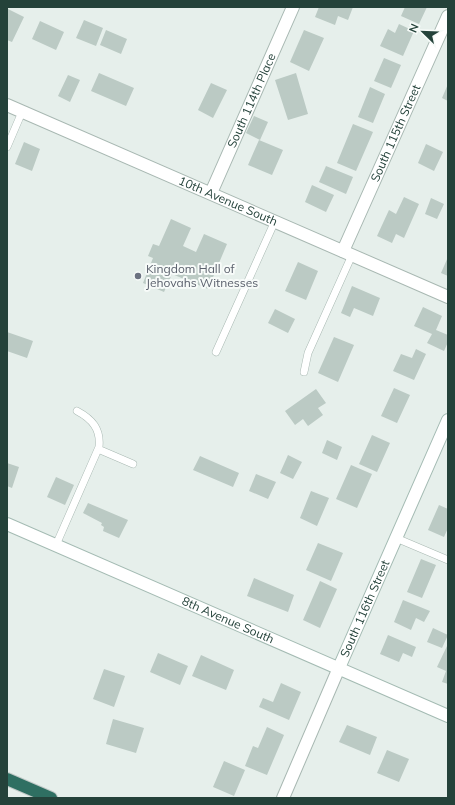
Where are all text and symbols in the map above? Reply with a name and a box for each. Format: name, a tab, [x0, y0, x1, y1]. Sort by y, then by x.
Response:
north arrow	[403, 12, 443, 52]
text: N	[406, 22, 422, 35]
street label: South 114th Place	[224, 51, 279, 150]
street label: South 115th Street	[367, 82, 423, 184]
street label: 10th Avenue South	[176, 173, 280, 229]
place label: Kingdom Hall of Jehovahs Witnesses	[146, 261, 258, 290]
marker: Kingdom Hall of Jehovahs Witnesses	[133, 271, 143, 281]
street label: South 116th Street	[337, 557, 393, 659]
street label: 8th Avenue South	[180, 593, 277, 646]

